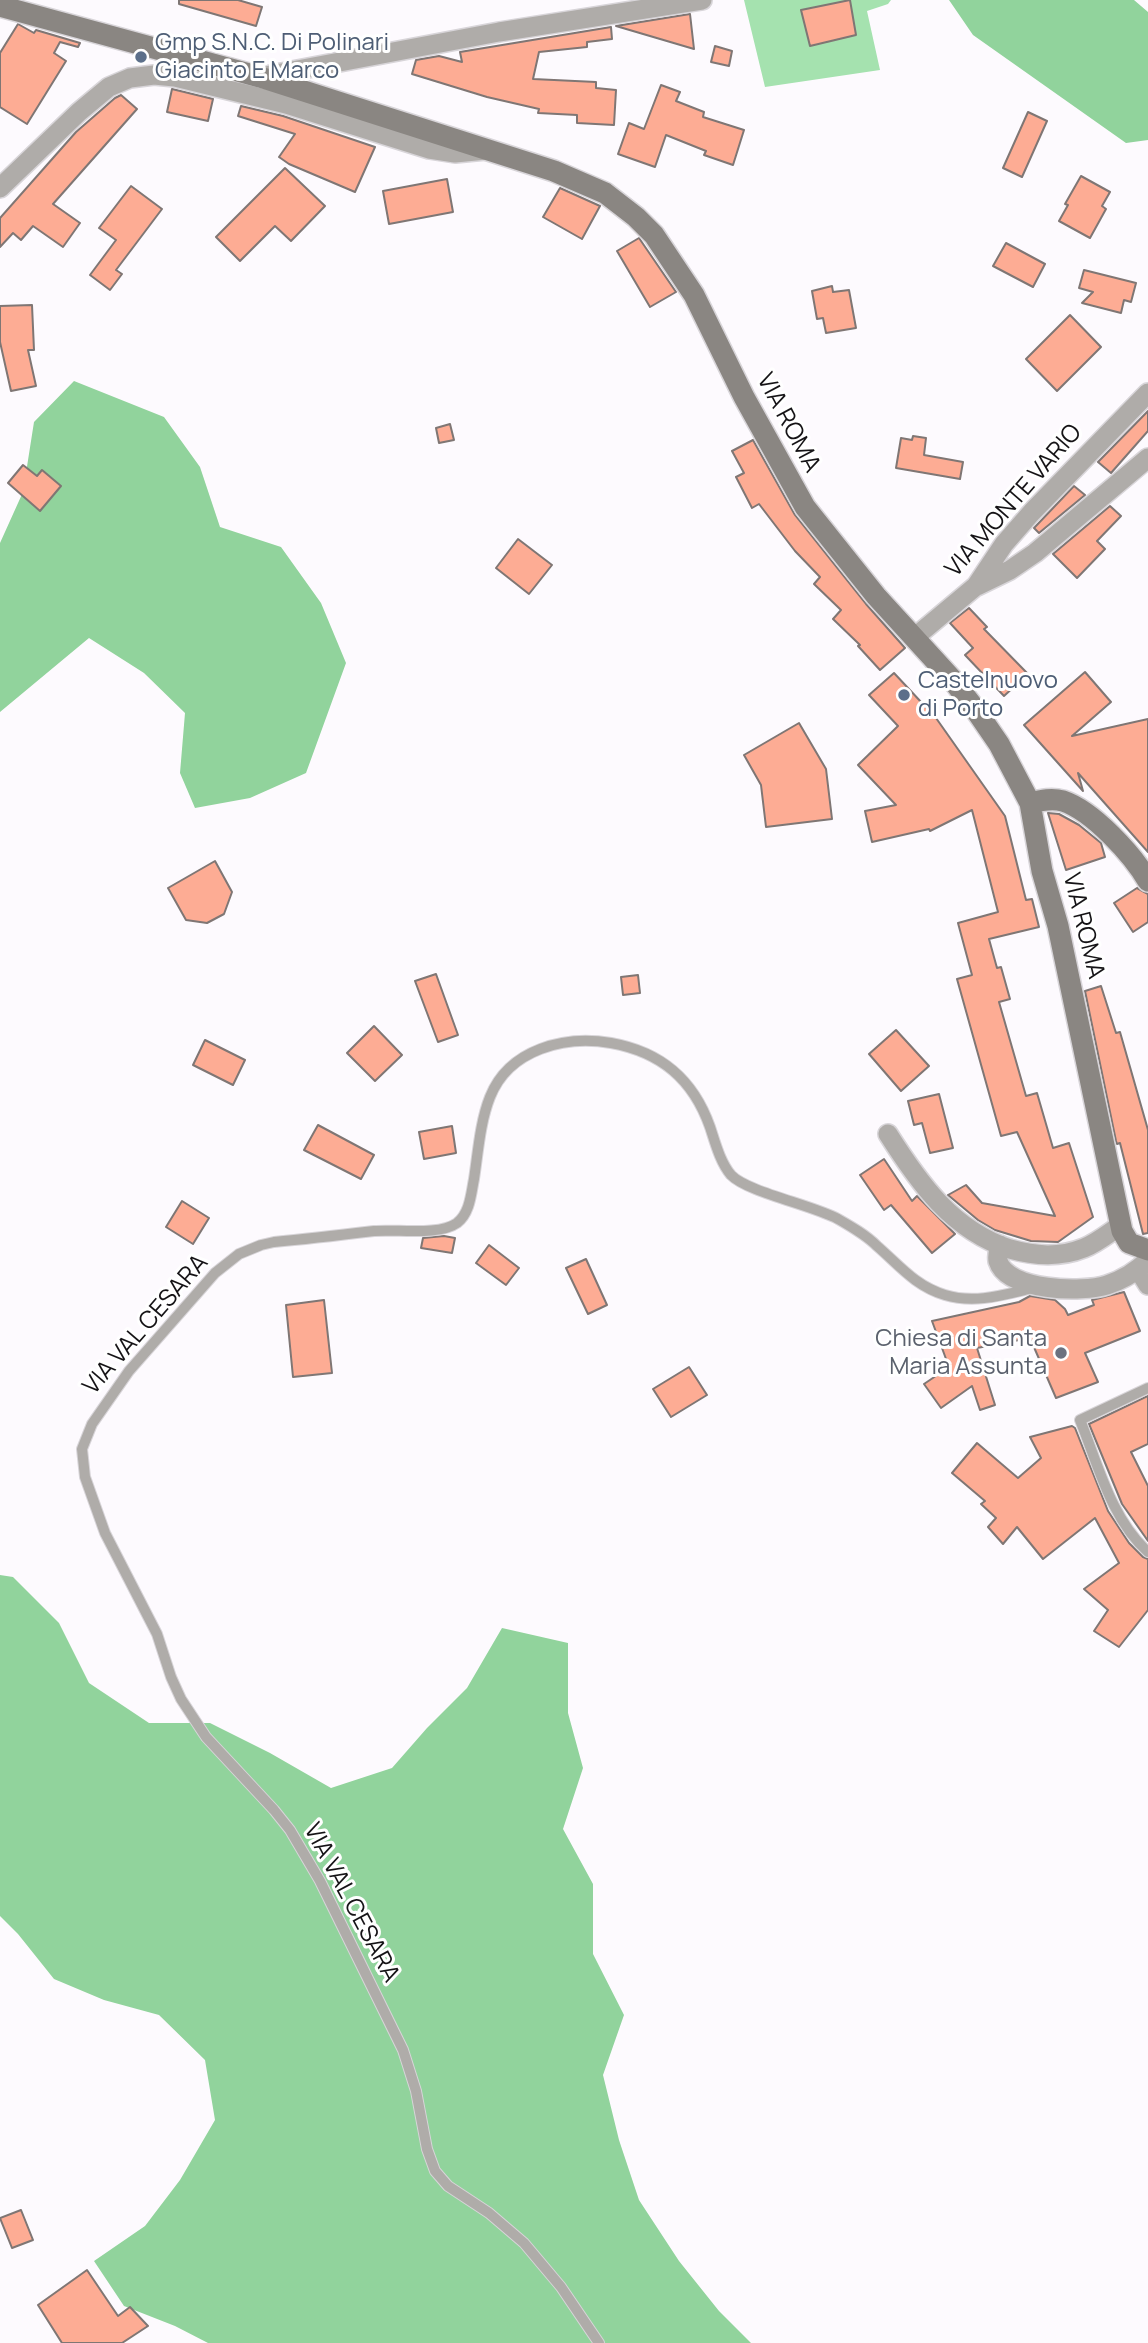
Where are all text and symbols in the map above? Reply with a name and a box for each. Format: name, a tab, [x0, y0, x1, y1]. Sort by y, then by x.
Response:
place label: Gmp S.N.C. Di Polinari Giacinto E Marco	[155, 29, 389, 85]
marker: Gmp S.N.C. Di Polinari Giacinto E Marco	[133, 49, 149, 65]
street label: VIA ROMA	[750, 369, 826, 477]
street label: VIA MONTE VARIO	[940, 419, 1088, 583]
place label: Castelnuovo di Porto	[918, 667, 1058, 723]
marker: Castelnuovo di Porto	[896, 687, 912, 703]
street label: VIA ROMA	[1056, 870, 1110, 982]
street label: VIA VAL CESARA	[77, 1249, 215, 1401]
place label: Chiesa di Santa Maria Assunta	[875, 1325, 1047, 1381]
marker: Chiesa di Santa Maria Assunta	[1053, 1345, 1069, 1361]
street label: VIA VAL CESARA	[297, 1819, 405, 1987]

